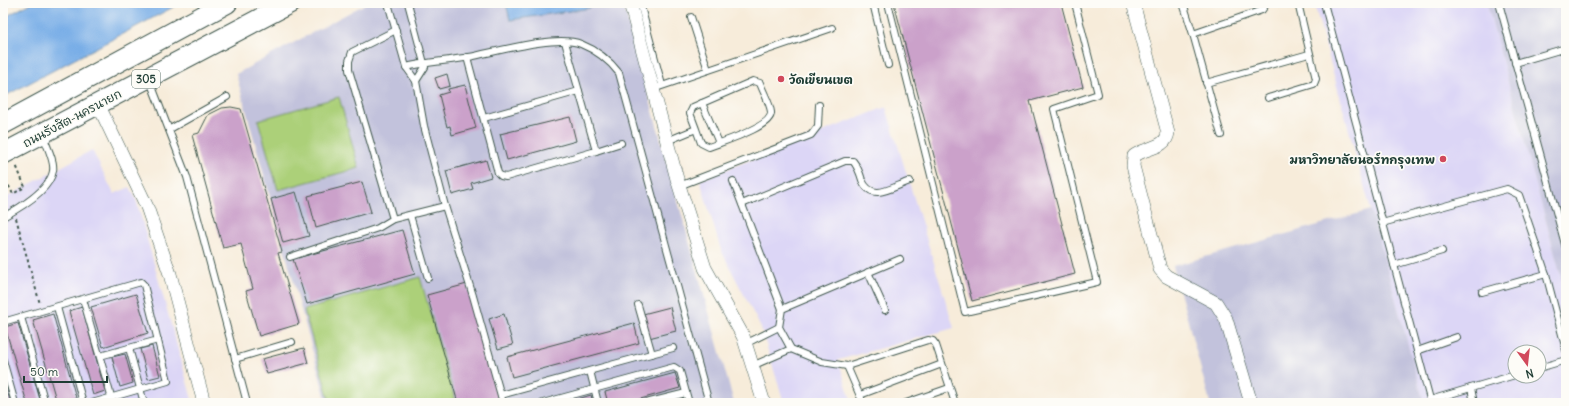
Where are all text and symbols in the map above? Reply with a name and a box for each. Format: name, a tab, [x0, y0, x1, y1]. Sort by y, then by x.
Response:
road number: 305	[132, 70, 160, 88]
place label: วัดเขียนเขต	[789, 72, 853, 87]
marker: วัดเขียนเขต	[776, 74, 786, 84]
street label: ถนนรังสิต-นครนายก	[20, 86, 124, 150]
place label: มหาวิทยาลัยนอร์ทกรุงเทพ	[1289, 152, 1435, 169]
marker: มหาวิทยาลัยนอร์ทกรุงเทพ	[1438, 154, 1448, 164]
north arrow	[1507, 344, 1547, 384]
scale bar	[24, 358, 107, 384]
text: 50 m	[30, 364, 59, 379]
text: N	[1524, 366, 1535, 381]

